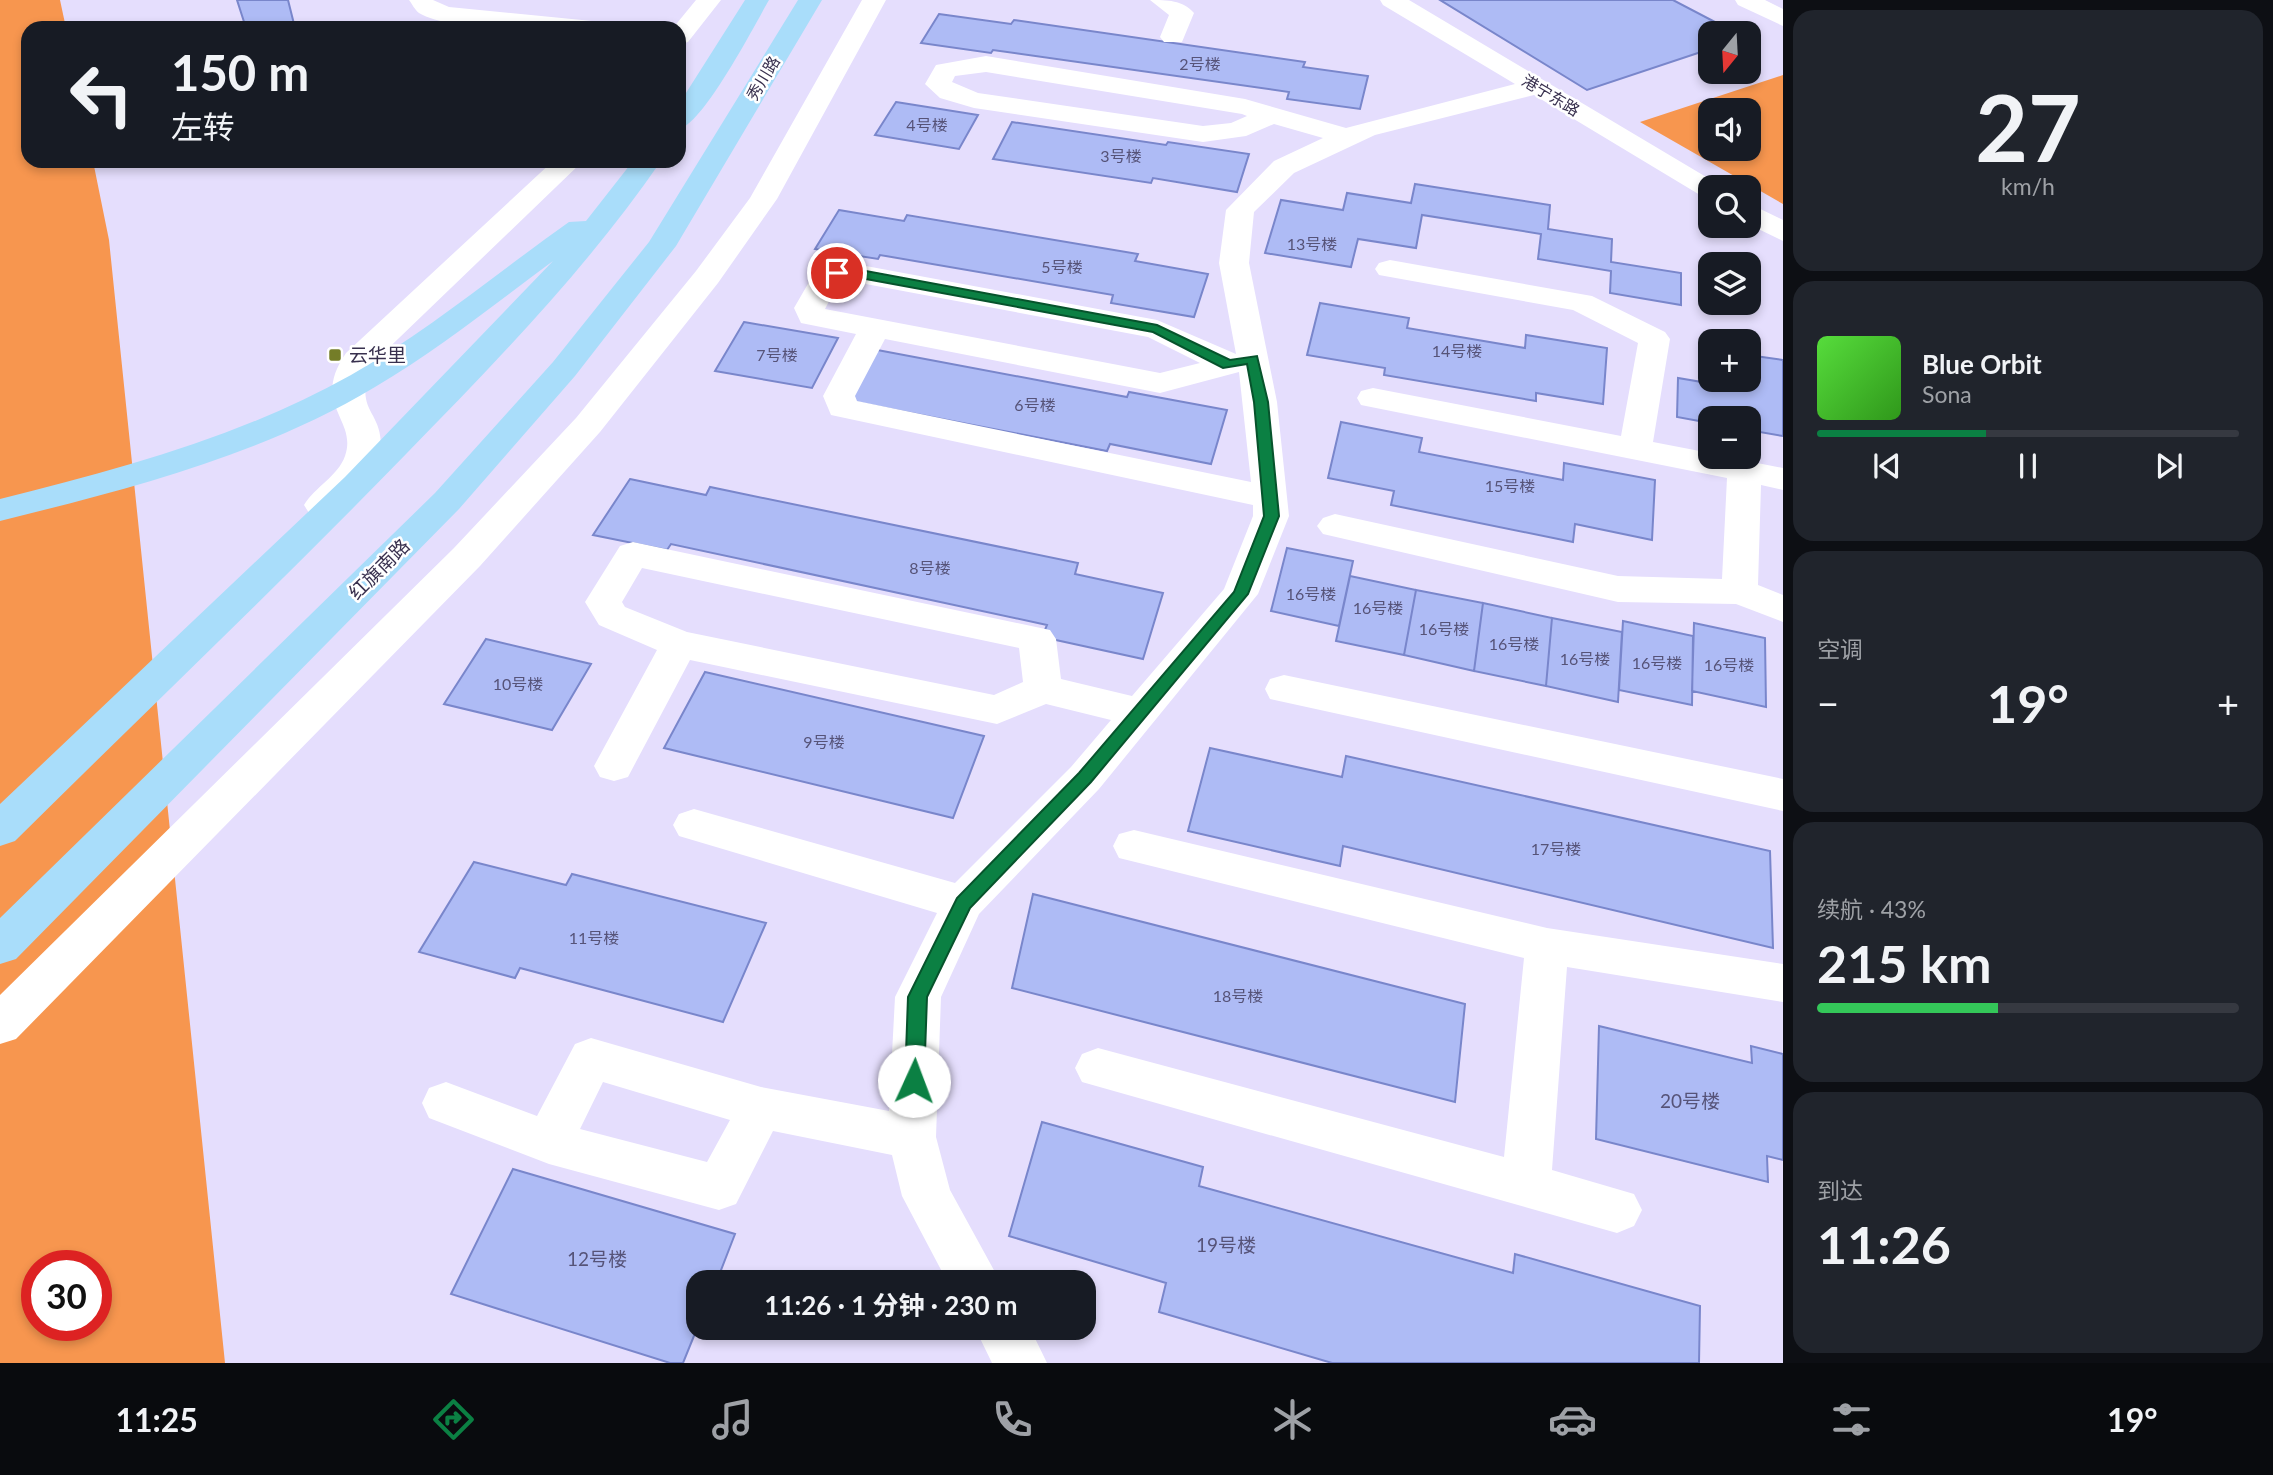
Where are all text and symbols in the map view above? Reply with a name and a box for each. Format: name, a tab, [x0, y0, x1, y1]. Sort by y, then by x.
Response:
north arrow	[1698, 21, 1760, 84]
map controls	[1698, 21, 1761, 469]
text: 150 m	[171, 43, 309, 101]
icon: left	[56, 49, 147, 140]
street label: 秀川路	[742, 52, 783, 103]
house number: 2号楼	[1179, 54, 1221, 73]
street label: 港宁东路	[1519, 70, 1584, 119]
text: 27	[1975, 72, 2081, 181]
button: sound	[1698, 98, 1761, 161]
text: 左转	[171, 107, 235, 146]
house number: 4号楼	[906, 115, 948, 134]
house number: 3号楼	[1100, 146, 1142, 165]
text: km/h	[2001, 172, 2055, 200]
button: search	[1698, 175, 1761, 238]
house number: 13号楼	[1287, 234, 1337, 253]
pin	[807, 243, 867, 303]
button: layers	[1698, 252, 1761, 315]
icon: arrive	[818, 254, 856, 292]
house number: 5号楼	[1041, 257, 1083, 276]
button: +	[1698, 329, 1761, 392]
house number: 14号楼	[1432, 341, 1482, 360]
place label: 云华里	[349, 343, 406, 366]
house number: 7号楼	[756, 345, 798, 364]
marker: 云华里	[327, 347, 343, 363]
text: Blue Orbit	[1922, 348, 2042, 380]
text: Sona	[1922, 380, 1972, 408]
house number: 6号楼	[1014, 395, 1056, 414]
button: −	[1698, 406, 1761, 469]
icon: previous	[1868, 447, 1906, 485]
icon: pause	[2009, 447, 2047, 485]
icon: next	[2150, 447, 2188, 485]
house number: 15号楼	[1485, 476, 1535, 495]
street label: 红旗南路	[344, 534, 414, 604]
house number: 8号楼	[909, 558, 951, 577]
house number: 16号楼	[1286, 584, 1336, 603]
house number: 16号楼	[1353, 598, 1403, 617]
house number: 16号楼	[1419, 619, 1469, 638]
house number: 16号楼	[1489, 634, 1539, 653]
text: 空调	[1817, 635, 1863, 663]
house number: 16号楼	[1560, 649, 1610, 668]
house number: 16号楼	[1632, 653, 1682, 672]
house number: 16号楼	[1704, 655, 1754, 674]
text: 19°	[1987, 672, 2069, 734]
house number: 10号楼	[493, 674, 543, 693]
text: −	[1817, 680, 1839, 726]
text: +	[2217, 680, 2239, 726]
house number: 9号楼	[803, 732, 845, 751]
house number: 17号楼	[1531, 839, 1581, 858]
text: 续航 · 43%	[1817, 895, 1926, 923]
house number: 11号楼	[569, 928, 619, 947]
text: 215 km	[1817, 932, 1991, 994]
house number: 18号楼	[1213, 986, 1263, 1005]
position arrow	[877, 1044, 951, 1118]
house number: 20号楼	[1660, 1089, 1720, 1112]
text: 到达	[1817, 1176, 1863, 1204]
text: 11:26	[1817, 1213, 1951, 1275]
house number: 19号楼	[1196, 1233, 1256, 1256]
house number: 12号楼	[567, 1247, 627, 1270]
speed limit sign: 30	[21, 1250, 112, 1341]
text: 11:26 · 1 分钟 · 230 m	[764, 1289, 1018, 1321]
icon: directions	[429, 1395, 478, 1444]
icon: music	[708, 1395, 757, 1444]
icon: phone	[988, 1395, 1037, 1444]
icon: climate	[1268, 1395, 1317, 1444]
icon: car	[1548, 1395, 1597, 1444]
icon: filters	[1827, 1395, 1876, 1444]
text: 11:25	[115, 1400, 198, 1439]
text: 19°	[2107, 1400, 2158, 1439]

